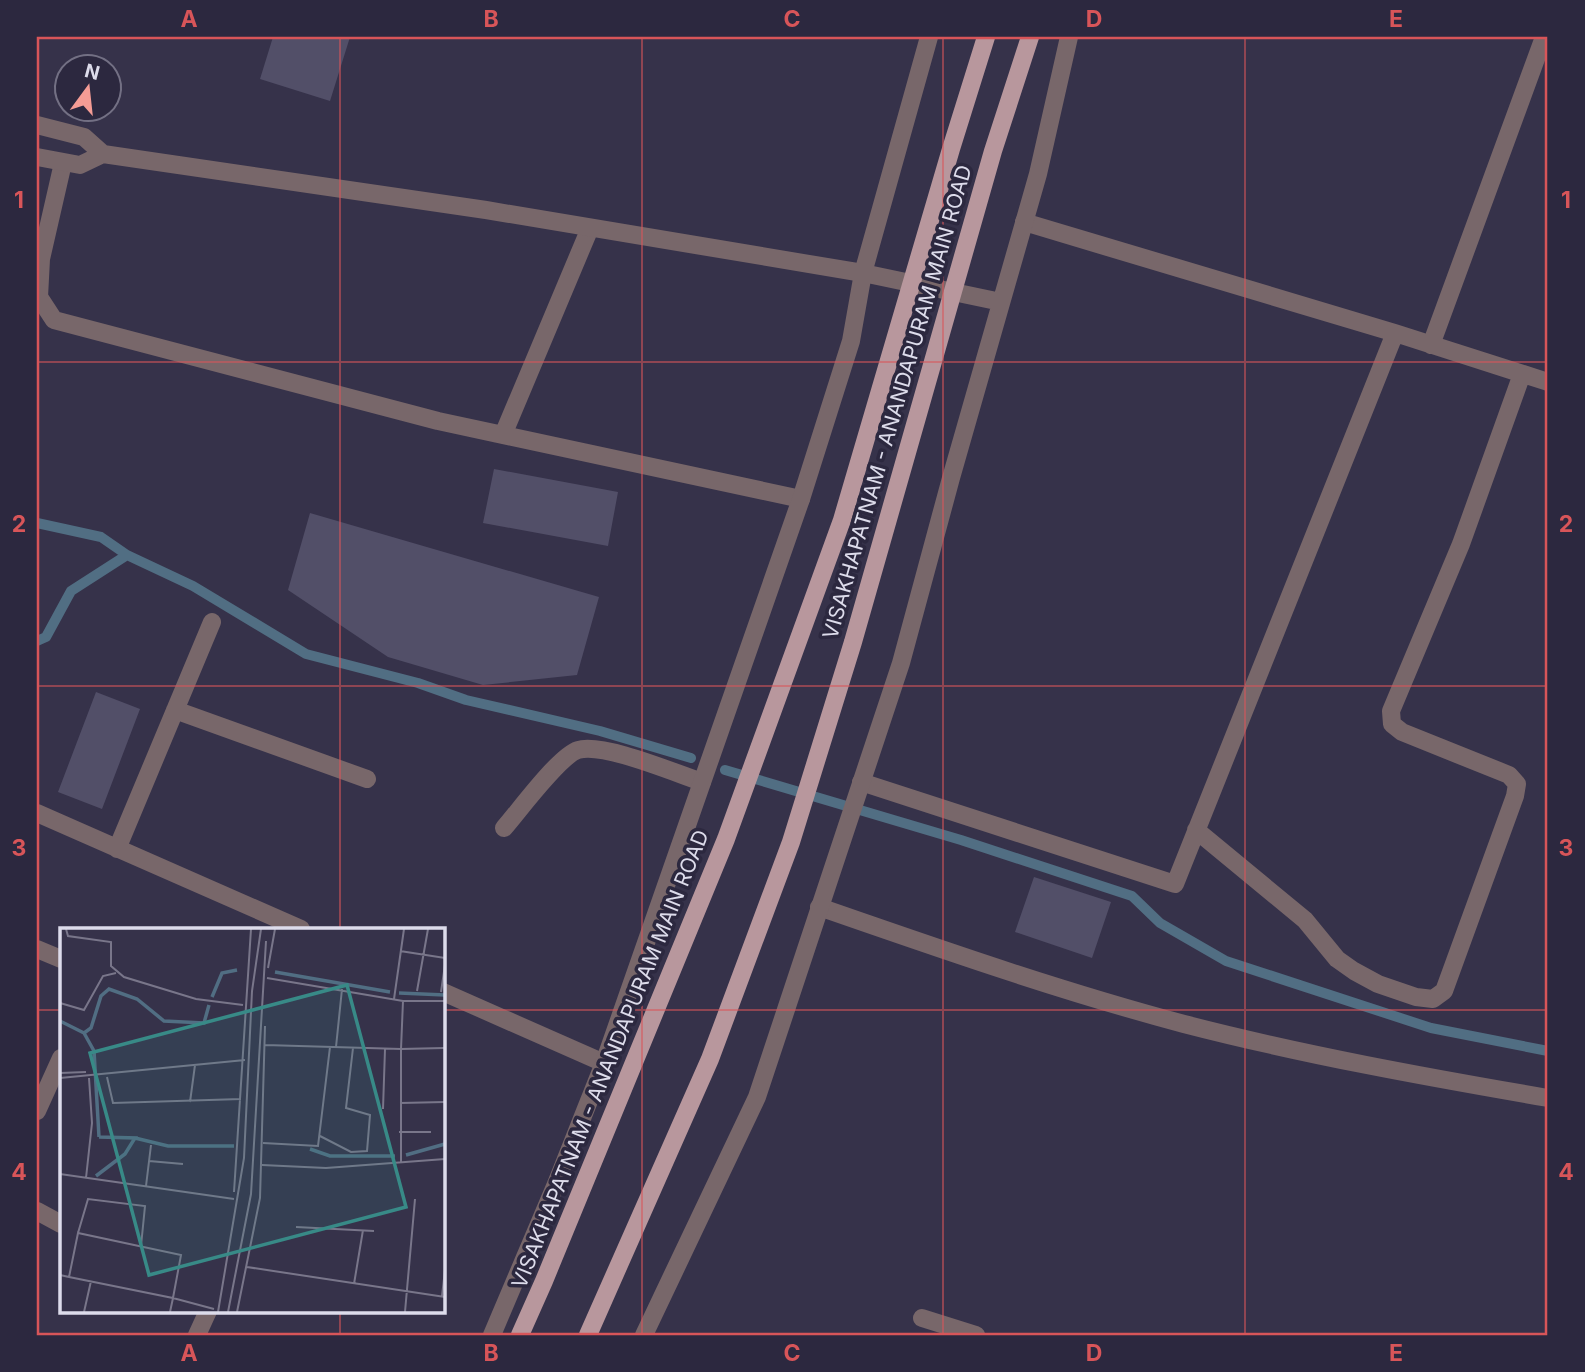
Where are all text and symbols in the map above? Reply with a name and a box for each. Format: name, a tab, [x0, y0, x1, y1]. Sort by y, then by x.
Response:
text: A	[180, 5, 198, 33]
text: B	[483, 5, 499, 33]
text: C	[783, 5, 801, 33]
text: D	[1086, 5, 1102, 33]
text: E	[1389, 5, 1403, 33]
north arrow	[52, 52, 122, 122]
text: N	[82, 59, 102, 85]
street label: VISAKHAPATNAM - ANANDAPURAM MAIN ROAD	[817, 162, 977, 642]
text: 1	[14, 186, 24, 214]
text: 1	[1561, 186, 1571, 214]
text: 2	[12, 510, 26, 538]
text: 2	[1559, 510, 1573, 538]
street label: VISAKHAPATNAM - ANANDAPURAM MAIN ROAD	[506, 826, 714, 1292]
text: 3	[12, 834, 26, 862]
text: 3	[1559, 834, 1573, 862]
inset map	[60, 928, 444, 1312]
text: 4	[11, 1158, 27, 1186]
text: 4	[1558, 1158, 1574, 1186]
text: A	[180, 1339, 198, 1367]
text: B	[483, 1339, 499, 1367]
text: C	[783, 1339, 801, 1367]
text: D	[1086, 1339, 1102, 1367]
text: E	[1389, 1339, 1403, 1367]

